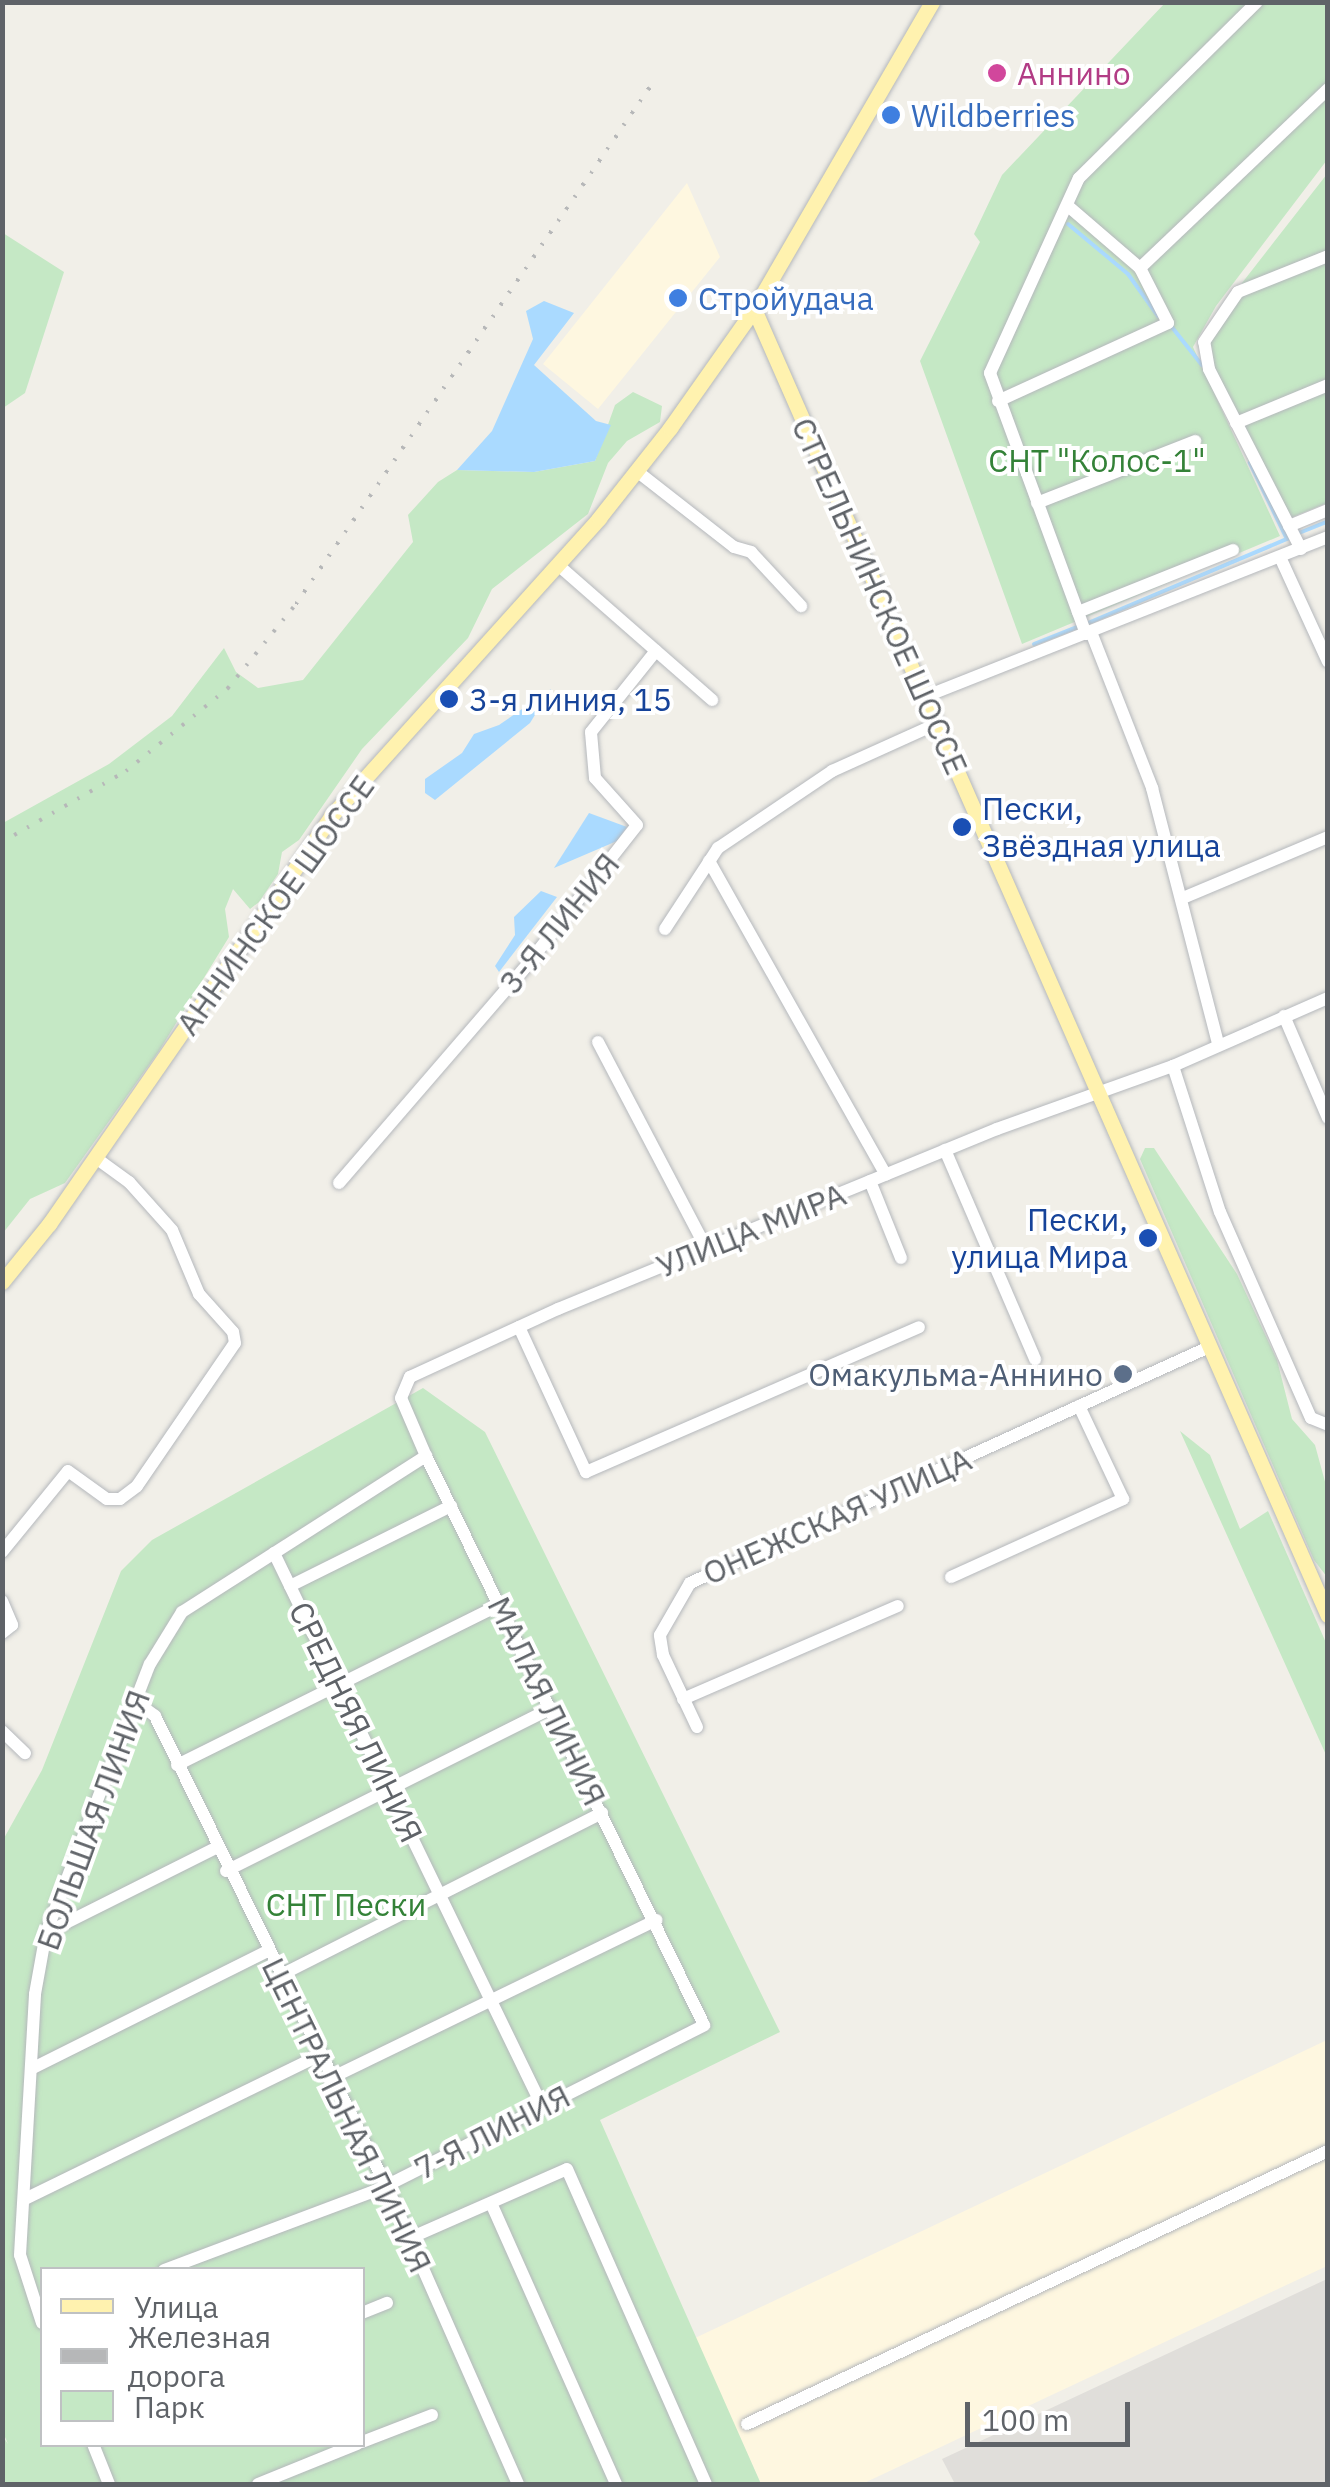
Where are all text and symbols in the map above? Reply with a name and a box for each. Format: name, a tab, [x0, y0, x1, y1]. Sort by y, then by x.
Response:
place label: Аннино	[1017, 54, 1131, 92]
marker: Аннино	[986, 62, 1008, 84]
place label: Wildberries	[911, 96, 1076, 134]
marker: Wildberries	[880, 104, 902, 126]
place label: Стройудача	[698, 279, 874, 317]
marker: Стройудача	[667, 287, 689, 309]
street label: СТРЕЛЬНИНСКОЕ ШОССЕ	[784, 412, 976, 780]
park label: СНТ "Колос-1"	[988, 441, 1206, 479]
place label: 3-я линия, 15	[469, 680, 672, 718]
marker: 3-я линия, 15	[438, 688, 460, 710]
street label: АННИНСКОЕ ШОССЕ	[168, 768, 382, 1042]
place label: Пески, Звёздная улица	[982, 790, 1221, 865]
marker: Пески, Звёздная улица	[951, 816, 973, 838]
street label: 3-Я ЛИНИЯ	[491, 845, 627, 1001]
street label: УЛИЦА МИРА	[651, 1175, 851, 1285]
place label: Пески, улица Мира	[951, 1201, 1128, 1276]
marker: Пески, улица Мира	[1137, 1227, 1159, 1249]
place label: Омакульма-Аннино	[808, 1355, 1103, 1393]
marker: Омакульма-Аннино	[1112, 1363, 1134, 1385]
street label: ОНЕЖСКАЯ УЛИЦА	[697, 1440, 977, 1592]
street label: МАЛАЯ ЛИНИЯ	[480, 1590, 614, 1812]
street label: СРЕДНЯЯ ЛИНИЯ	[281, 1596, 431, 1848]
street label: БОЛЬШАЯ ЛИНИЯ	[28, 1685, 158, 1955]
park label: СНТ Пески	[266, 1885, 426, 1923]
street label: ЦЕНТРАЛЬНАЯ ЛИНИЯ	[254, 1951, 440, 2279]
street label: 7-Я ЛИНИЯ	[408, 2076, 576, 2188]
legend	[40, 2267, 365, 2447]
text: Улица	[134, 2287, 219, 2326]
text: Железная дорога	[128, 2317, 271, 2395]
scale bar	[970, 2382, 1135, 2444]
text: Парк	[134, 2387, 205, 2426]
text: 100 m	[982, 2400, 1069, 2439]

